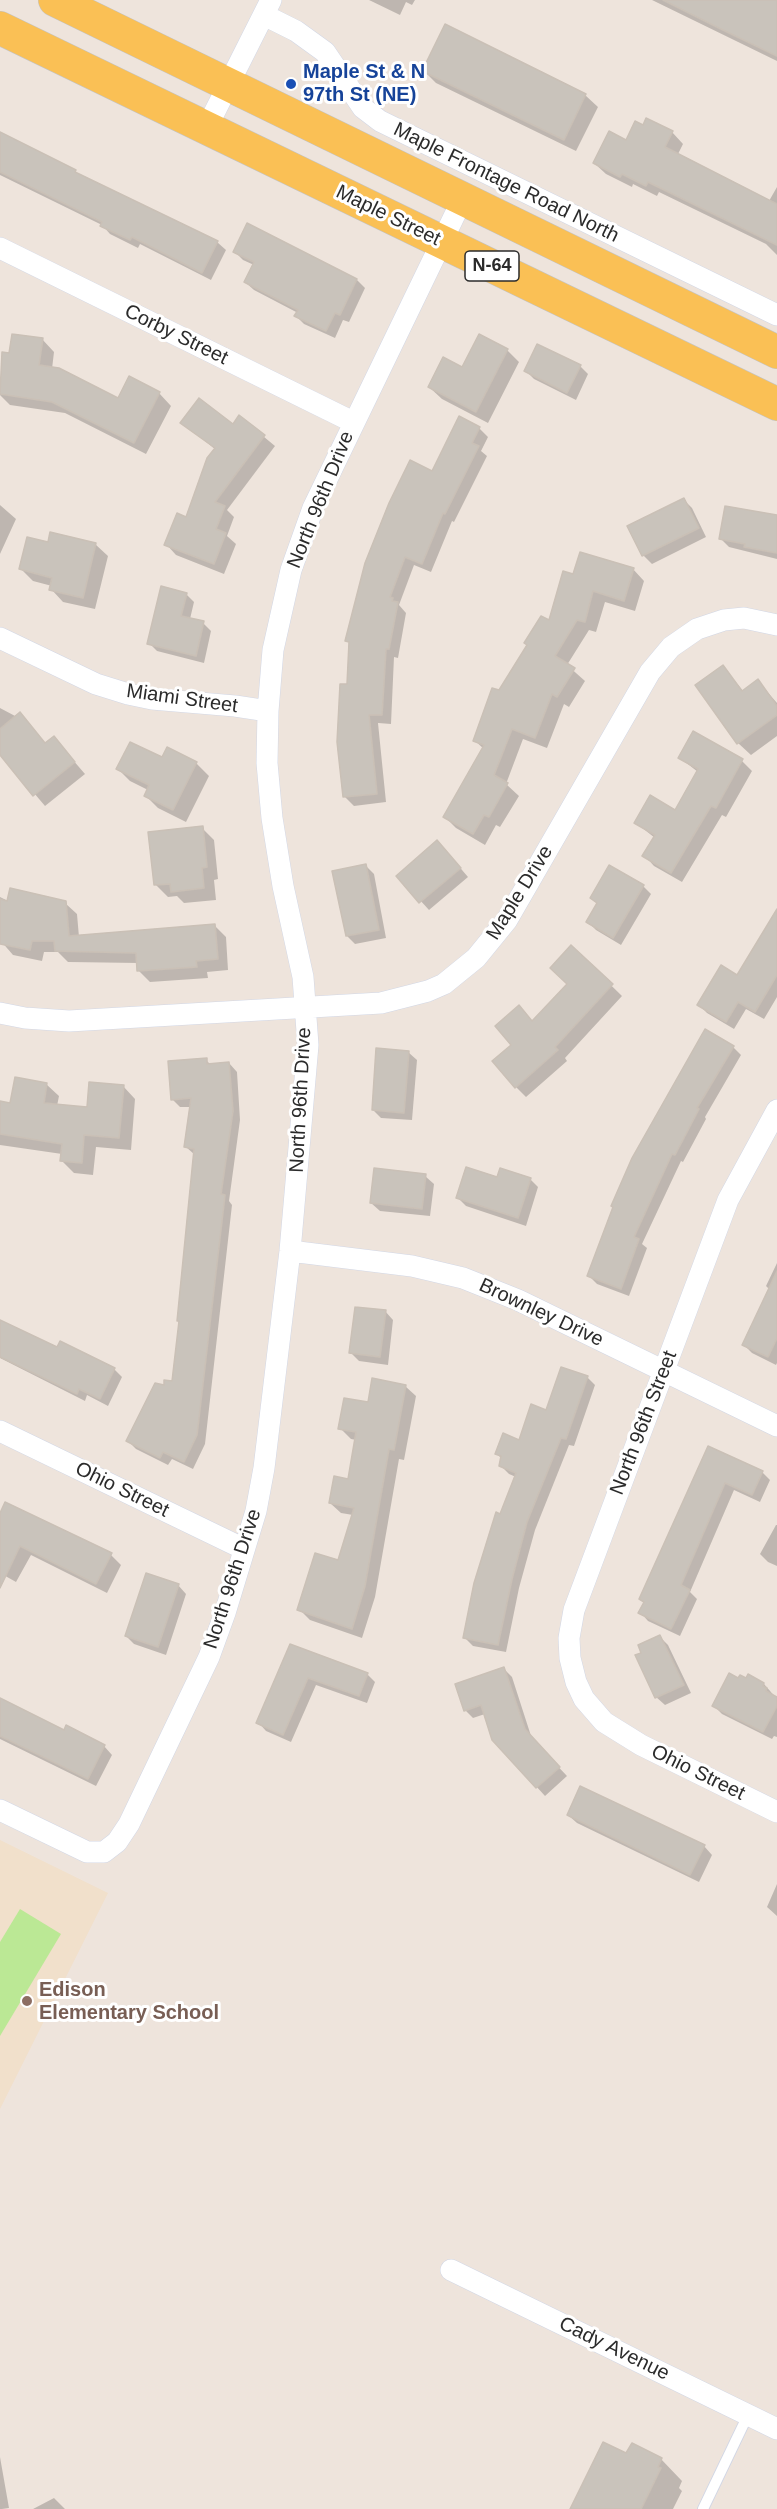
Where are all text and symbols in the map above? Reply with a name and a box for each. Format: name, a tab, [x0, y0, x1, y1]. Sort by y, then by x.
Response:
place label: Maple St & N 97th St (NE)	[303, 60, 425, 107]
marker: Maple St & N 97th St (NE)	[284, 77, 298, 91]
street label: Maple Frontage Road North	[389, 118, 623, 248]
street label: Maple Street	[332, 180, 444, 252]
road number: N-64	[465, 251, 519, 281]
street label: Corby Street	[120, 300, 232, 370]
street label: North 96th Drive	[283, 428, 359, 572]
street label: Miami Street	[125, 679, 239, 719]
street label: Maple Drive	[482, 841, 558, 945]
street label: North 96th Drive	[285, 1027, 317, 1173]
street label: Brownley Drive	[475, 1274, 607, 1352]
street label: North 96th Street	[606, 1348, 682, 1498]
street label: Ohio Street	[71, 1457, 173, 1523]
street label: North 96th Drive	[199, 1506, 267, 1652]
street label: Ohio Street	[647, 1740, 749, 1806]
place label: Edison Elementary School	[39, 1978, 219, 2025]
marker: Edison Elementary School	[20, 1994, 34, 2008]
street label: Cady Avenue	[555, 2312, 673, 2386]

